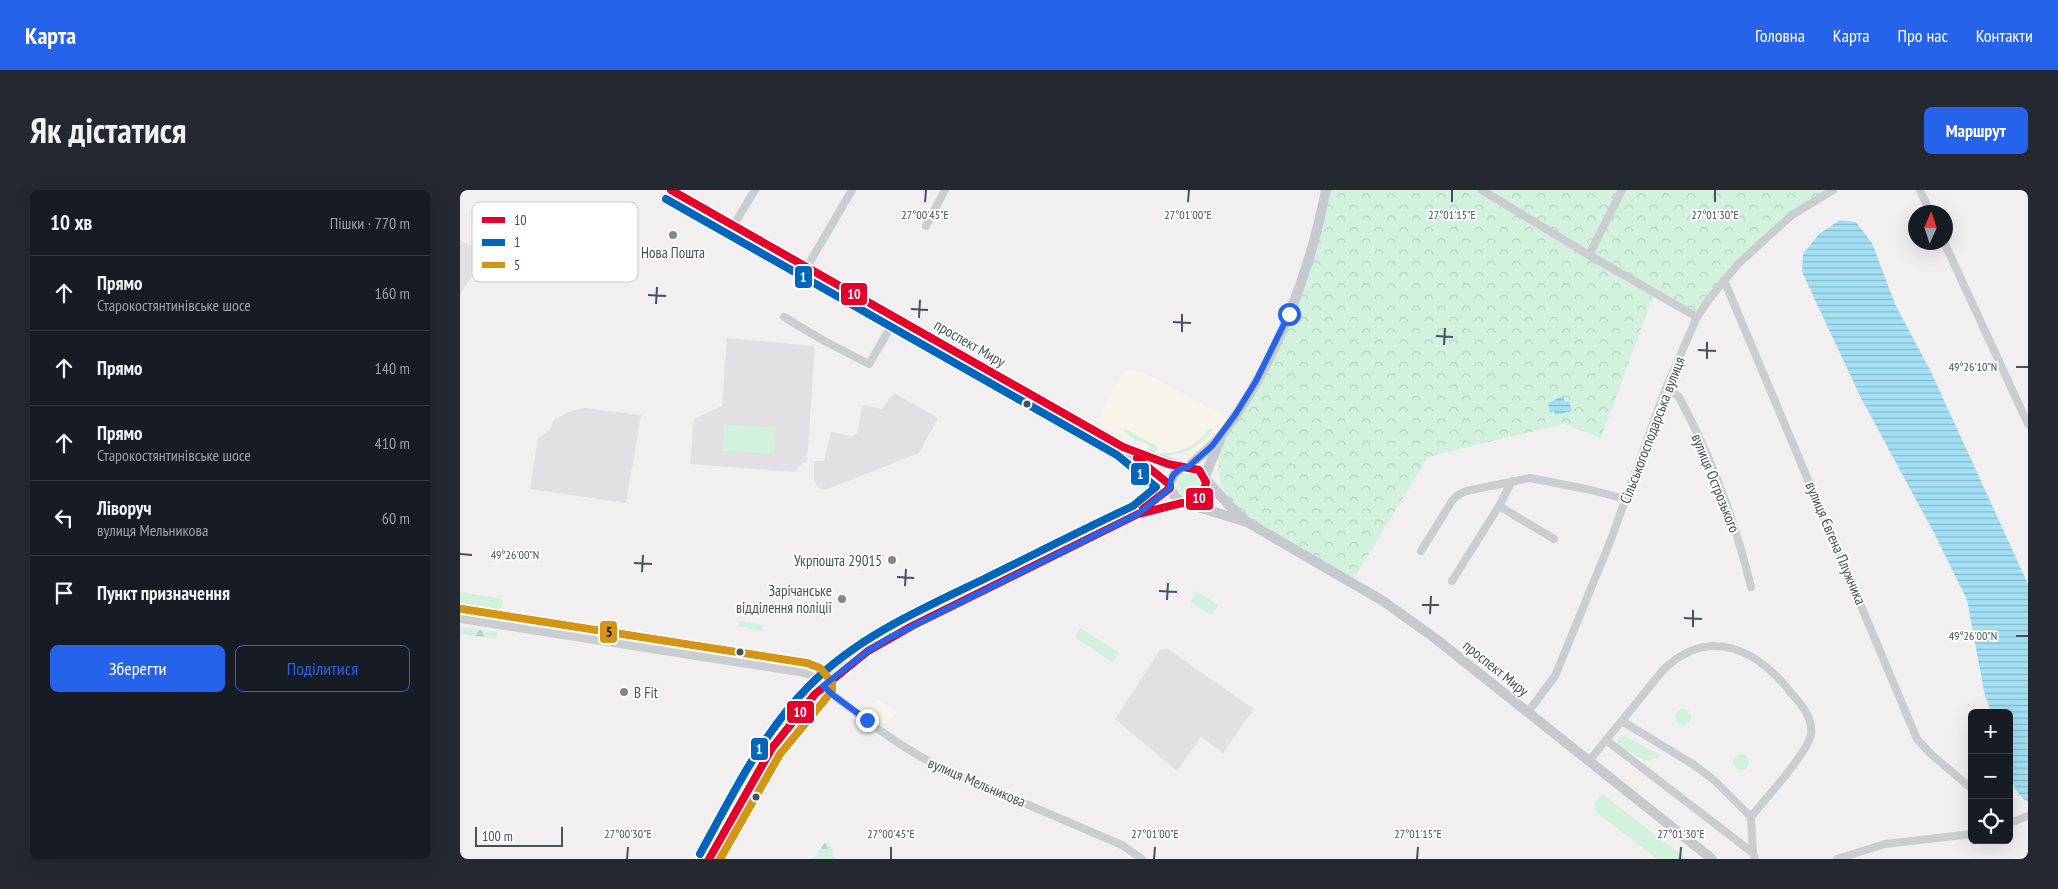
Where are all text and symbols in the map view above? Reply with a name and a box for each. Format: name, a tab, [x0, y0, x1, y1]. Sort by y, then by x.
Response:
text: Карта	[25, 20, 76, 51]
text: Головна	[1755, 24, 1805, 47]
text: Карта	[1833, 24, 1870, 47]
text: Про нас	[1898, 24, 1948, 47]
text: Контакти	[1976, 24, 2033, 47]
text: Як дістатися	[30, 107, 186, 153]
button: Маршрут	[1924, 107, 2028, 154]
legend	[472, 202, 638, 282]
north arrow	[1908, 205, 1953, 250]
text: 27°00'45"E	[901, 207, 949, 222]
text: 27°01'00"E	[1164, 207, 1212, 222]
text: 27°01'15"E	[1428, 207, 1476, 222]
text: 27°01'30"E	[1691, 207, 1739, 222]
text: 10 хв	[50, 209, 92, 236]
text: 10	[514, 211, 527, 229]
text: Пішки · 770 m	[330, 213, 410, 233]
marker: Нова Пошта	[667, 229, 679, 241]
text: 1	[514, 233, 520, 251]
place label: Нова Пошта	[641, 243, 705, 262]
text: 5	[514, 256, 520, 274]
line badge: 1	[794, 265, 813, 289]
text: 1	[800, 268, 806, 286]
text: Прямо	[97, 271, 142, 295]
icon: ahead	[50, 279, 78, 307]
line badge: 10	[840, 282, 868, 306]
text: 160 m	[375, 283, 410, 303]
text: 10	[847, 285, 861, 303]
text: Старокостянтинівське шосе	[97, 295, 251, 315]
route start	[1278, 303, 1301, 326]
street label: проспект Миру	[931, 315, 1009, 371]
icon: ahead	[50, 354, 78, 382]
street label: Сільськогосподарська вулиця	[1615, 354, 1689, 506]
text: Прямо	[97, 356, 142, 380]
text: 140 m	[375, 358, 410, 378]
text: 49°26'10"N	[1949, 359, 1997, 374]
unlabelled marker	[1022, 399, 1032, 409]
text: Прямо	[97, 421, 142, 445]
icon: ahead	[50, 429, 78, 457]
street label: вулиця Острозького	[1688, 431, 1744, 535]
text: 410 m	[375, 433, 410, 453]
text: Старокостянтинівське шосе	[97, 445, 251, 465]
line badge: 1	[1130, 462, 1150, 486]
text: 1	[1137, 465, 1143, 483]
street label: вулиця Євгена Плужника	[1802, 479, 1870, 607]
line badge: 10	[1185, 487, 1214, 511]
text: 10	[1192, 489, 1206, 507]
text: Ліворуч	[97, 496, 151, 520]
icon: left	[50, 504, 78, 532]
text: 60 m	[382, 508, 410, 528]
text: вулиця Мельникова	[97, 520, 208, 540]
text: 49°26'00"N	[491, 547, 539, 562]
place label: Укрпошта 29015	[794, 551, 882, 570]
marker: Укрпошта 29015	[886, 554, 898, 566]
icon: arrive	[50, 579, 78, 607]
text: Пункт призначення	[97, 581, 230, 605]
place label: Зарічанське відділення поліції	[736, 581, 833, 617]
marker: Зарічанське відділення поліції	[836, 593, 848, 605]
line badge: 5	[599, 620, 618, 644]
text: 5	[606, 623, 612, 641]
text: 49°26'00"N	[1949, 628, 1997, 643]
street label: проспект Миру	[1459, 636, 1533, 700]
button: Зберегти	[50, 645, 225, 692]
button: Поділитися	[235, 645, 410, 692]
unlabelled marker	[735, 647, 745, 657]
place label: B Fit	[634, 683, 658, 702]
marker: B Fit	[618, 686, 630, 698]
line badge: 10	[786, 700, 815, 724]
text: 10	[793, 703, 807, 721]
route end	[856, 709, 879, 732]
map controls	[1968, 709, 2013, 844]
button: +	[1968, 709, 2013, 754]
line badge: 1	[750, 737, 769, 761]
text: 1	[756, 740, 762, 758]
street label: вулиця Мельникова	[925, 753, 1029, 811]
button: −	[1968, 754, 2013, 799]
unlabelled marker	[751, 792, 761, 802]
button: locate	[1968, 799, 2013, 844]
scale bar	[475, 824, 562, 847]
text: 27°00'30"E	[604, 826, 652, 841]
text: 27°00'45"E	[867, 826, 915, 841]
text: 27°01'00"E	[1131, 826, 1179, 841]
text: 27°01'15"E	[1394, 826, 1442, 841]
text: 27°01'30"E	[1657, 826, 1705, 841]
text: 100 m	[482, 827, 513, 845]

